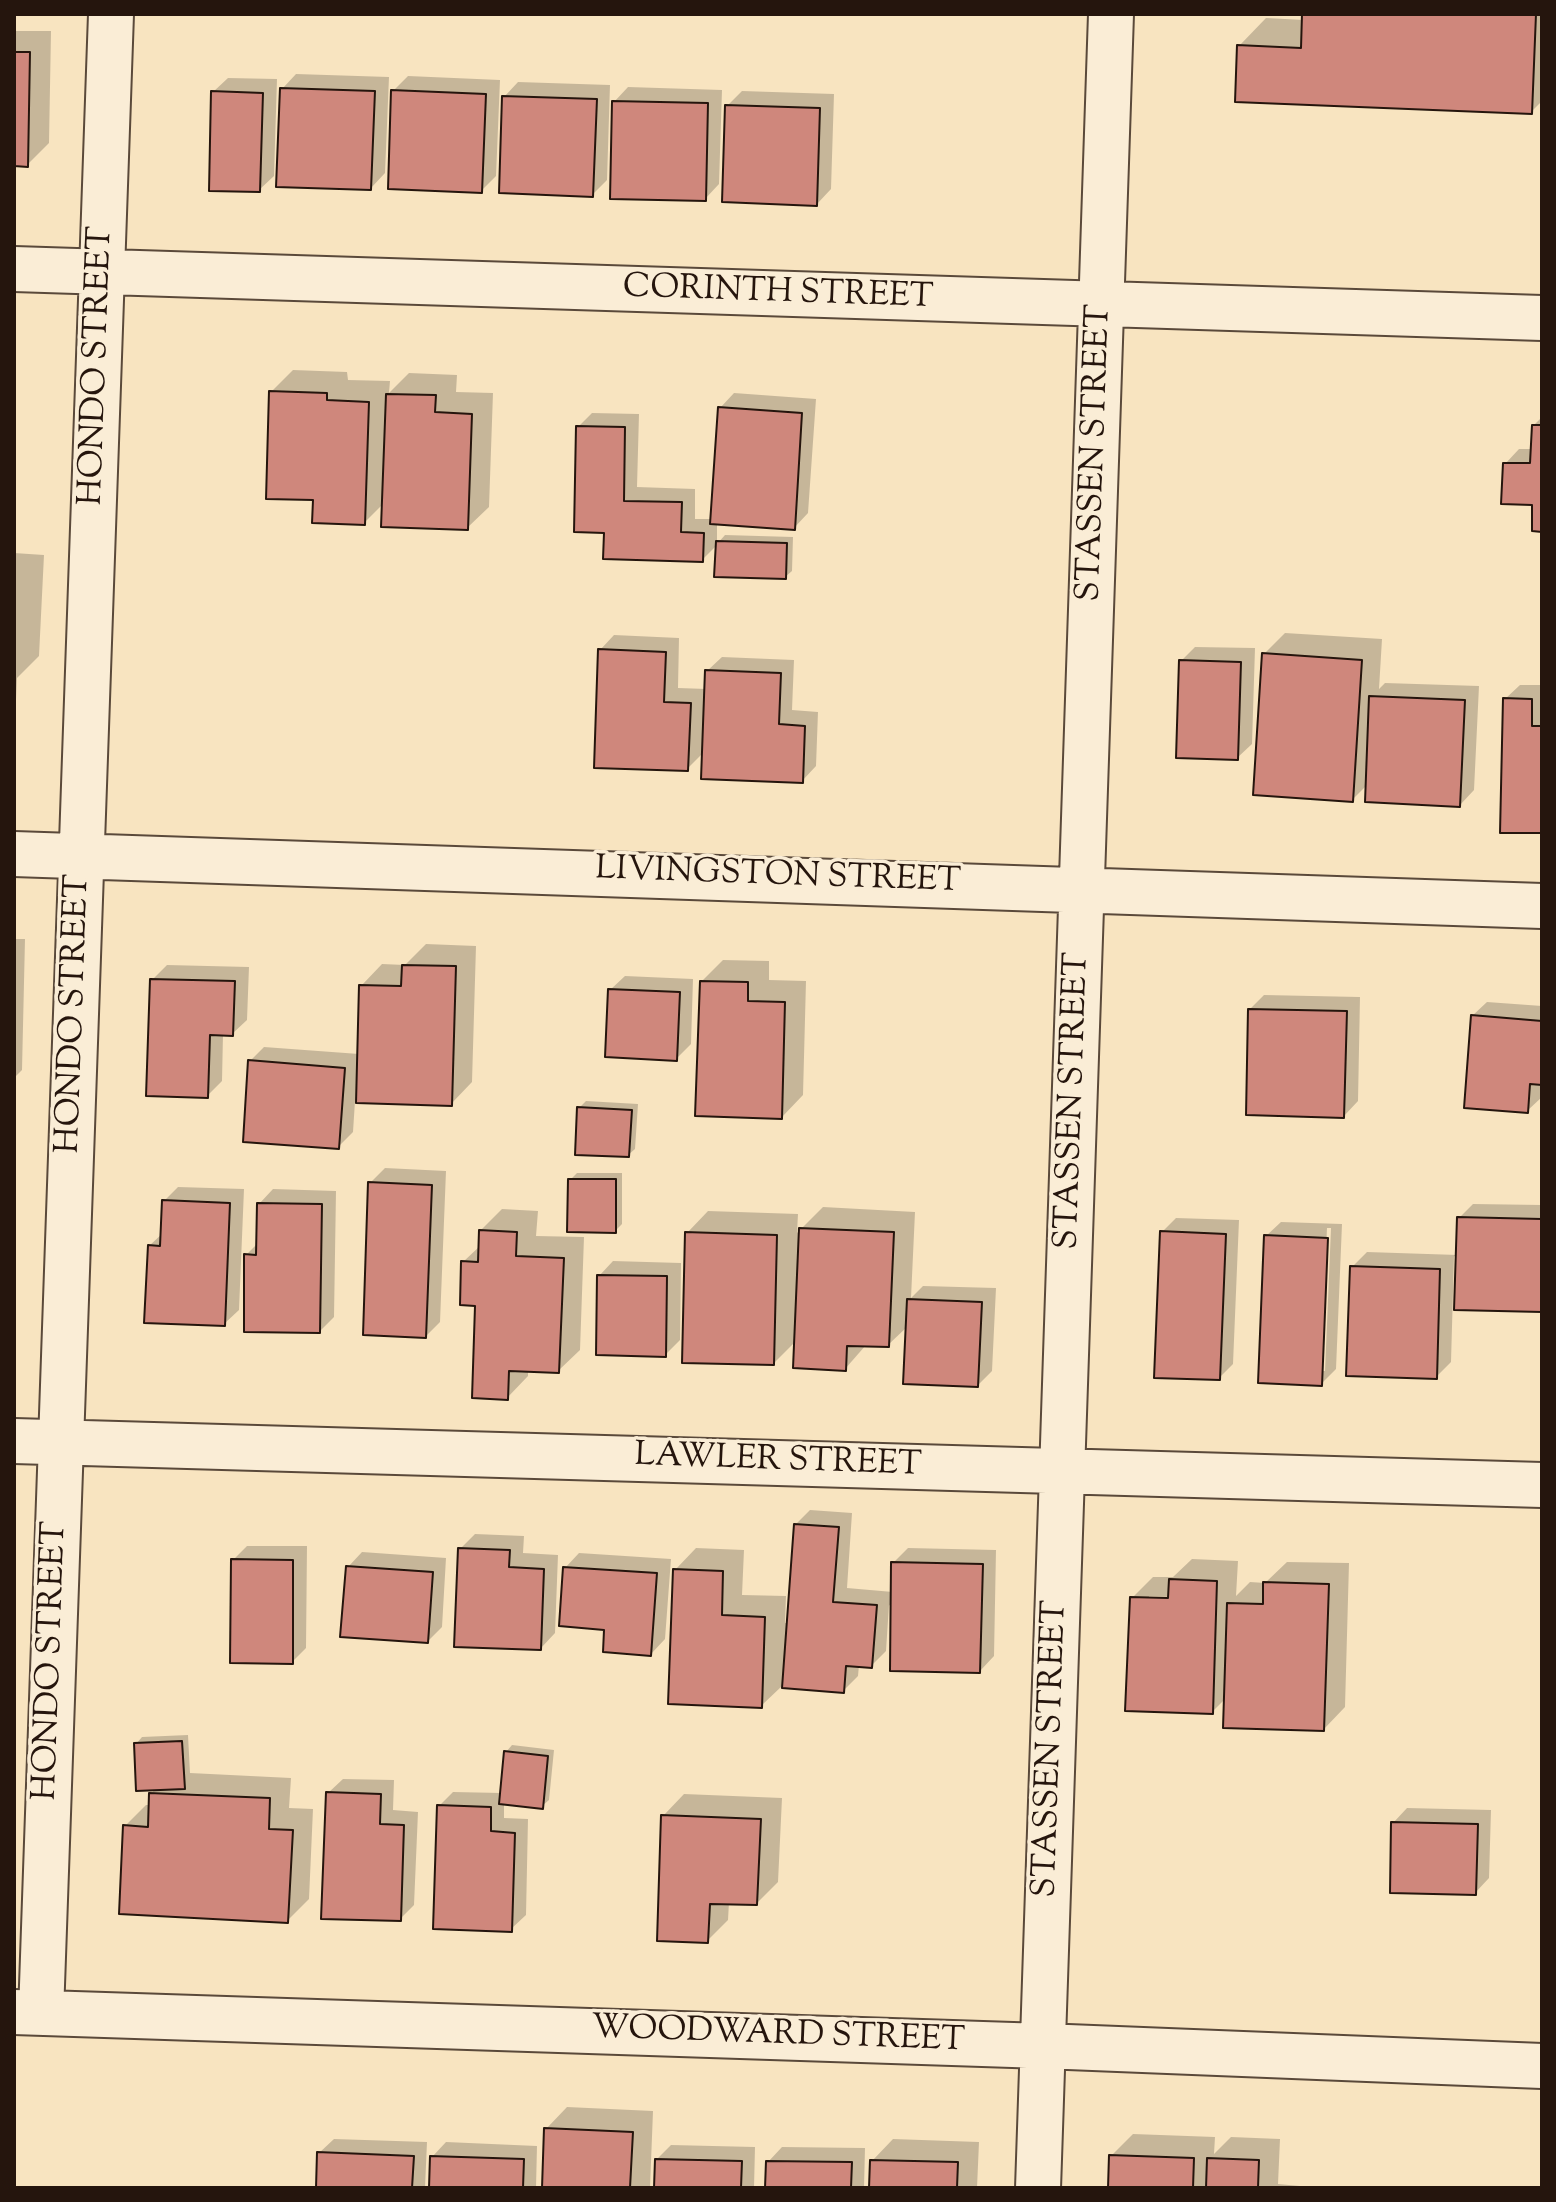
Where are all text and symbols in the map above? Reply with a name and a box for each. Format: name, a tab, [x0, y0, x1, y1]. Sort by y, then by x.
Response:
street label: HONDO STREET	[74, 226, 124, 506]
street label: CORINTH STREET	[622, 269, 934, 321]
street label: STASSEN STREET	[1071, 304, 1123, 602]
street label: LIVINGSTON STREET	[595, 851, 961, 905]
street label: HONDO STREET	[51, 874, 101, 1154]
street label: STASSEN STREET	[1049, 952, 1101, 1250]
street label: LAWLER STREET	[634, 1438, 922, 1488]
street label: HONDO STREET	[28, 1521, 78, 1801]
street label: STASSEN STREET	[1027, 1600, 1079, 1898]
street label: WOODWARD STREET	[590, 2010, 966, 2064]

